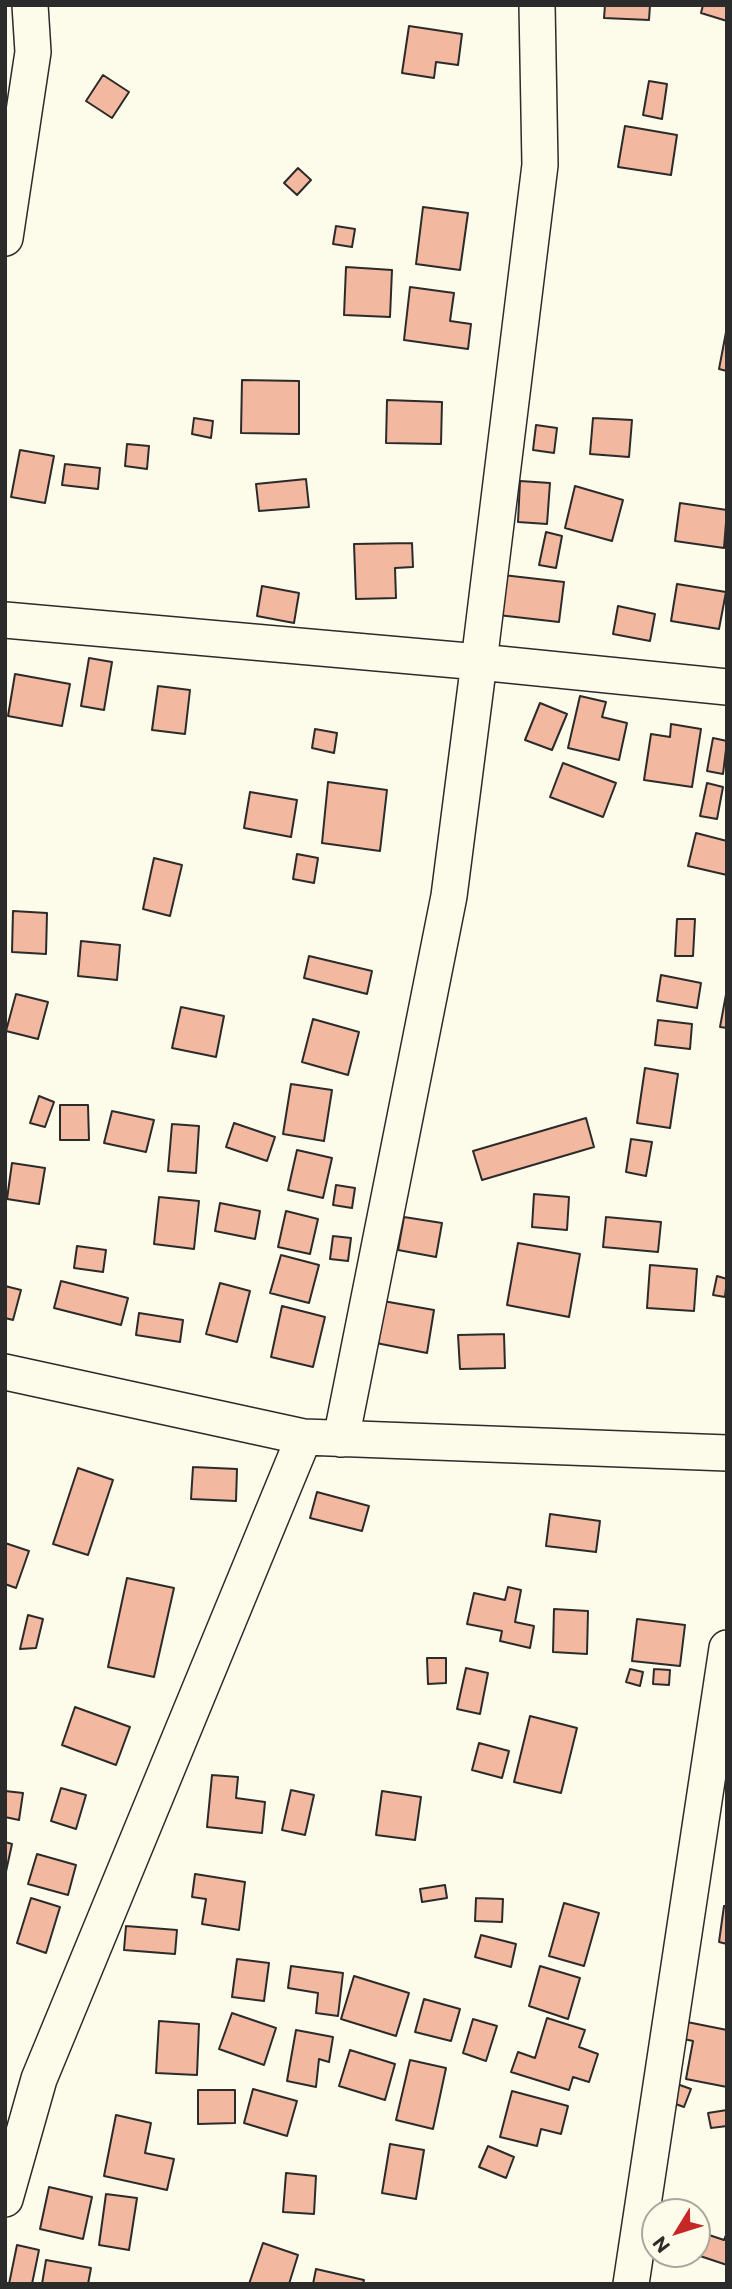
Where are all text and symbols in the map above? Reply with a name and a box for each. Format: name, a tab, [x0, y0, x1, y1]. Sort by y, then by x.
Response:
north arrow	[641, 2198, 711, 2268]
text: N	[647, 2232, 674, 2258]

